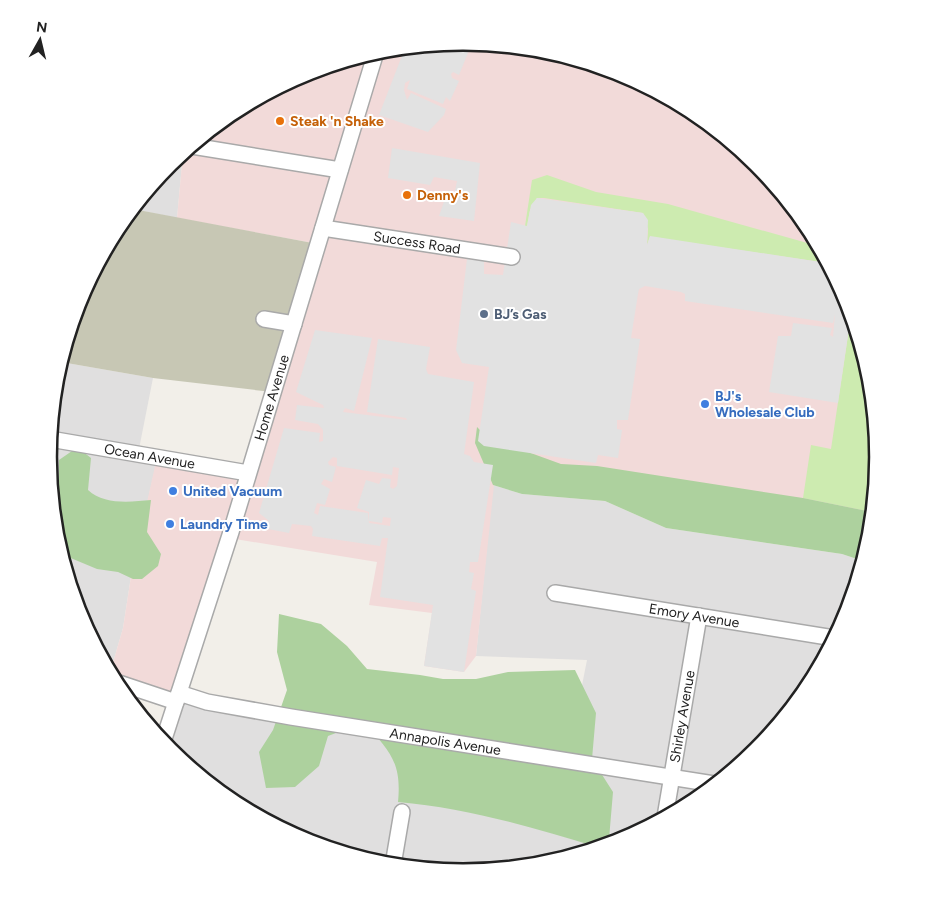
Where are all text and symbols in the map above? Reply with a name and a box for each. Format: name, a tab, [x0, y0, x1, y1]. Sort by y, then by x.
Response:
north arrow	[15, 15, 65, 65]
text: N	[35, 18, 48, 37]
place label: Steak 'n Shake	[290, 113, 384, 130]
marker: Steak 'n Shake	[274, 115, 286, 127]
place label: Denny's	[417, 187, 469, 204]
marker: Denny's	[401, 189, 413, 201]
street label: Success Road	[372, 228, 462, 258]
place label: BJ’s Gas	[494, 306, 547, 323]
marker: BJ’s Gas	[478, 308, 490, 320]
street label: Home Avenue	[251, 352, 293, 443]
place label: BJ's Wholesale Club	[715, 388, 815, 421]
marker: BJ's Wholesale Club	[699, 398, 711, 410]
street label: Ocean Avenue	[103, 440, 197, 473]
place label: United Vacuum	[183, 483, 282, 500]
marker: United Vacuum	[167, 485, 179, 497]
place label: Laundry Time	[180, 516, 268, 533]
marker: Laundry Time	[164, 518, 176, 530]
street label: Emory Avenue	[648, 600, 741, 632]
street label: Shirley Avenue	[666, 669, 699, 764]
street label: Annapolis Avenue	[388, 725, 502, 759]

